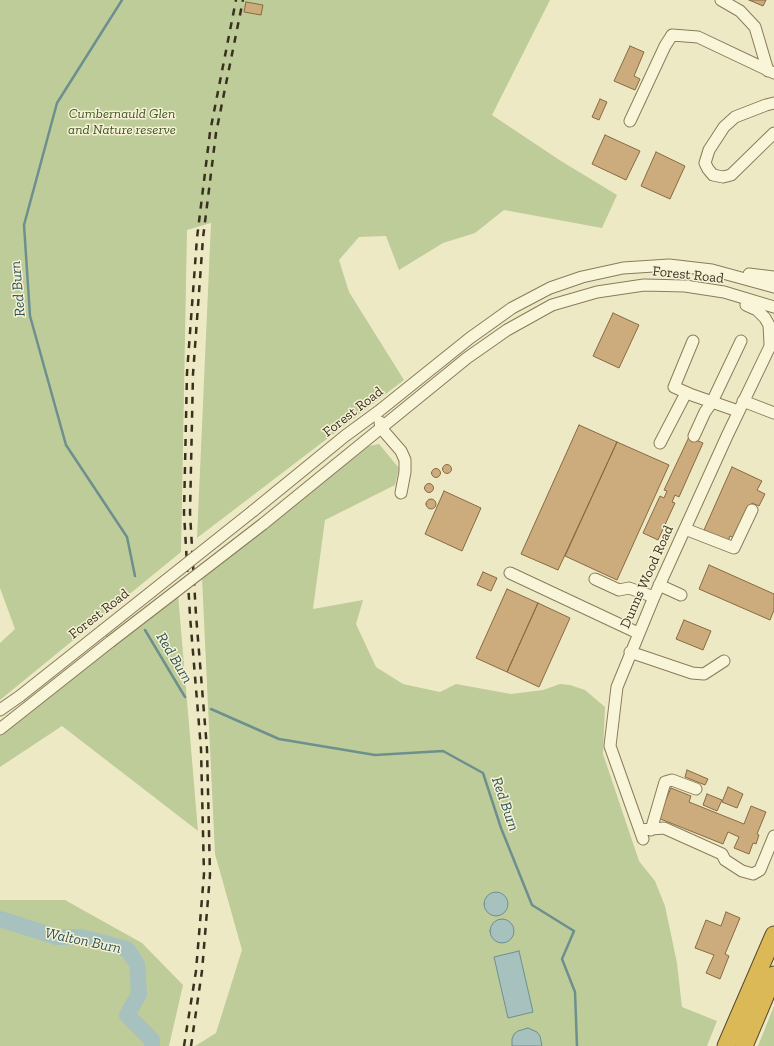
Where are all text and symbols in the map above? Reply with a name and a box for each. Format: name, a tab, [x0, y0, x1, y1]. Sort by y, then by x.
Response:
park label: Cumbernauld Glen and Nature reserve	[68, 106, 176, 138]
water label: Red Burn	[7, 260, 29, 318]
street label: Forest Road	[651, 263, 725, 287]
street label: Forest Road	[320, 383, 386, 441]
street label: Dunns Wood Road	[617, 523, 677, 631]
street label: Forest Road	[66, 585, 132, 643]
water label: Red Burn	[152, 629, 196, 687]
water label: Red Burn	[487, 775, 523, 833]
water label: Walton Burn	[43, 924, 123, 958]

